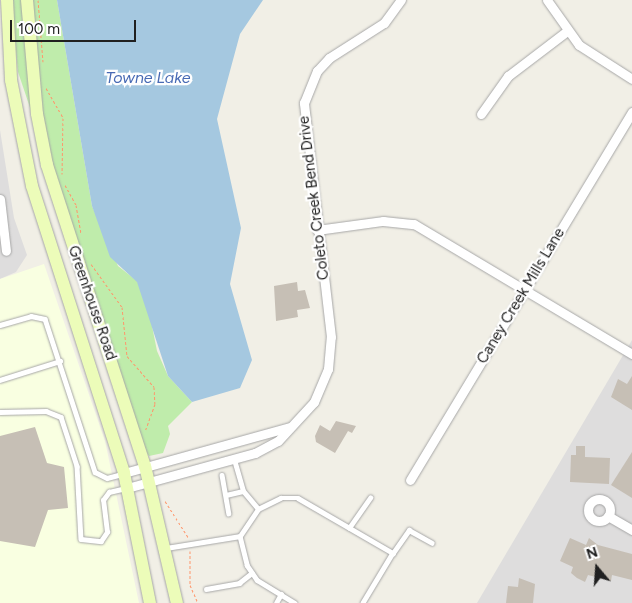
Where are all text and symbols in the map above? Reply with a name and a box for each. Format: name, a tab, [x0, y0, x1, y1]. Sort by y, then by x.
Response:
scale bar	[12, 10, 139, 42]
text: 100 m	[18, 20, 60, 38]
water label: Towne Lake	[105, 68, 191, 88]
street label: Coleto Creek Bend Drive	[295, 115, 333, 281]
street label: Caney Creek Mills Lane	[473, 225, 569, 367]
street label: Greenhouse Road	[64, 243, 120, 363]
north arrow	[572, 543, 622, 593]
text: N	[584, 544, 600, 563]

